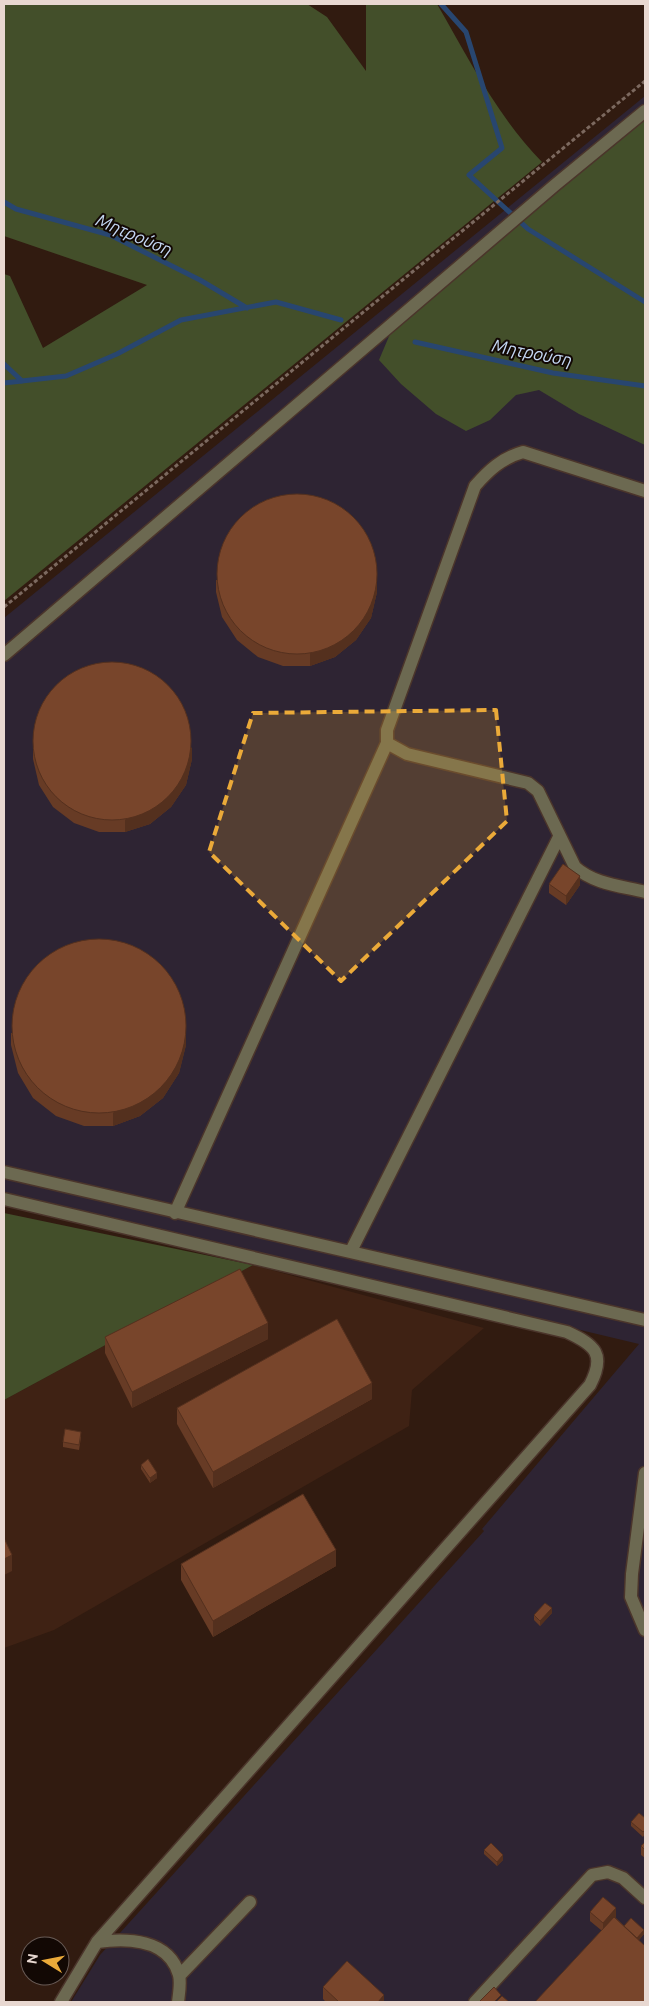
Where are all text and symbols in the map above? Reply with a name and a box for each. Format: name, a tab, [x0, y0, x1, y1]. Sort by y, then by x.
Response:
water label: Μητρούση	[93, 209, 176, 259]
water label: Μητρούση	[491, 334, 574, 370]
north arrow	[20, 1936, 70, 1986]
text: N	[23, 1952, 41, 1965]

